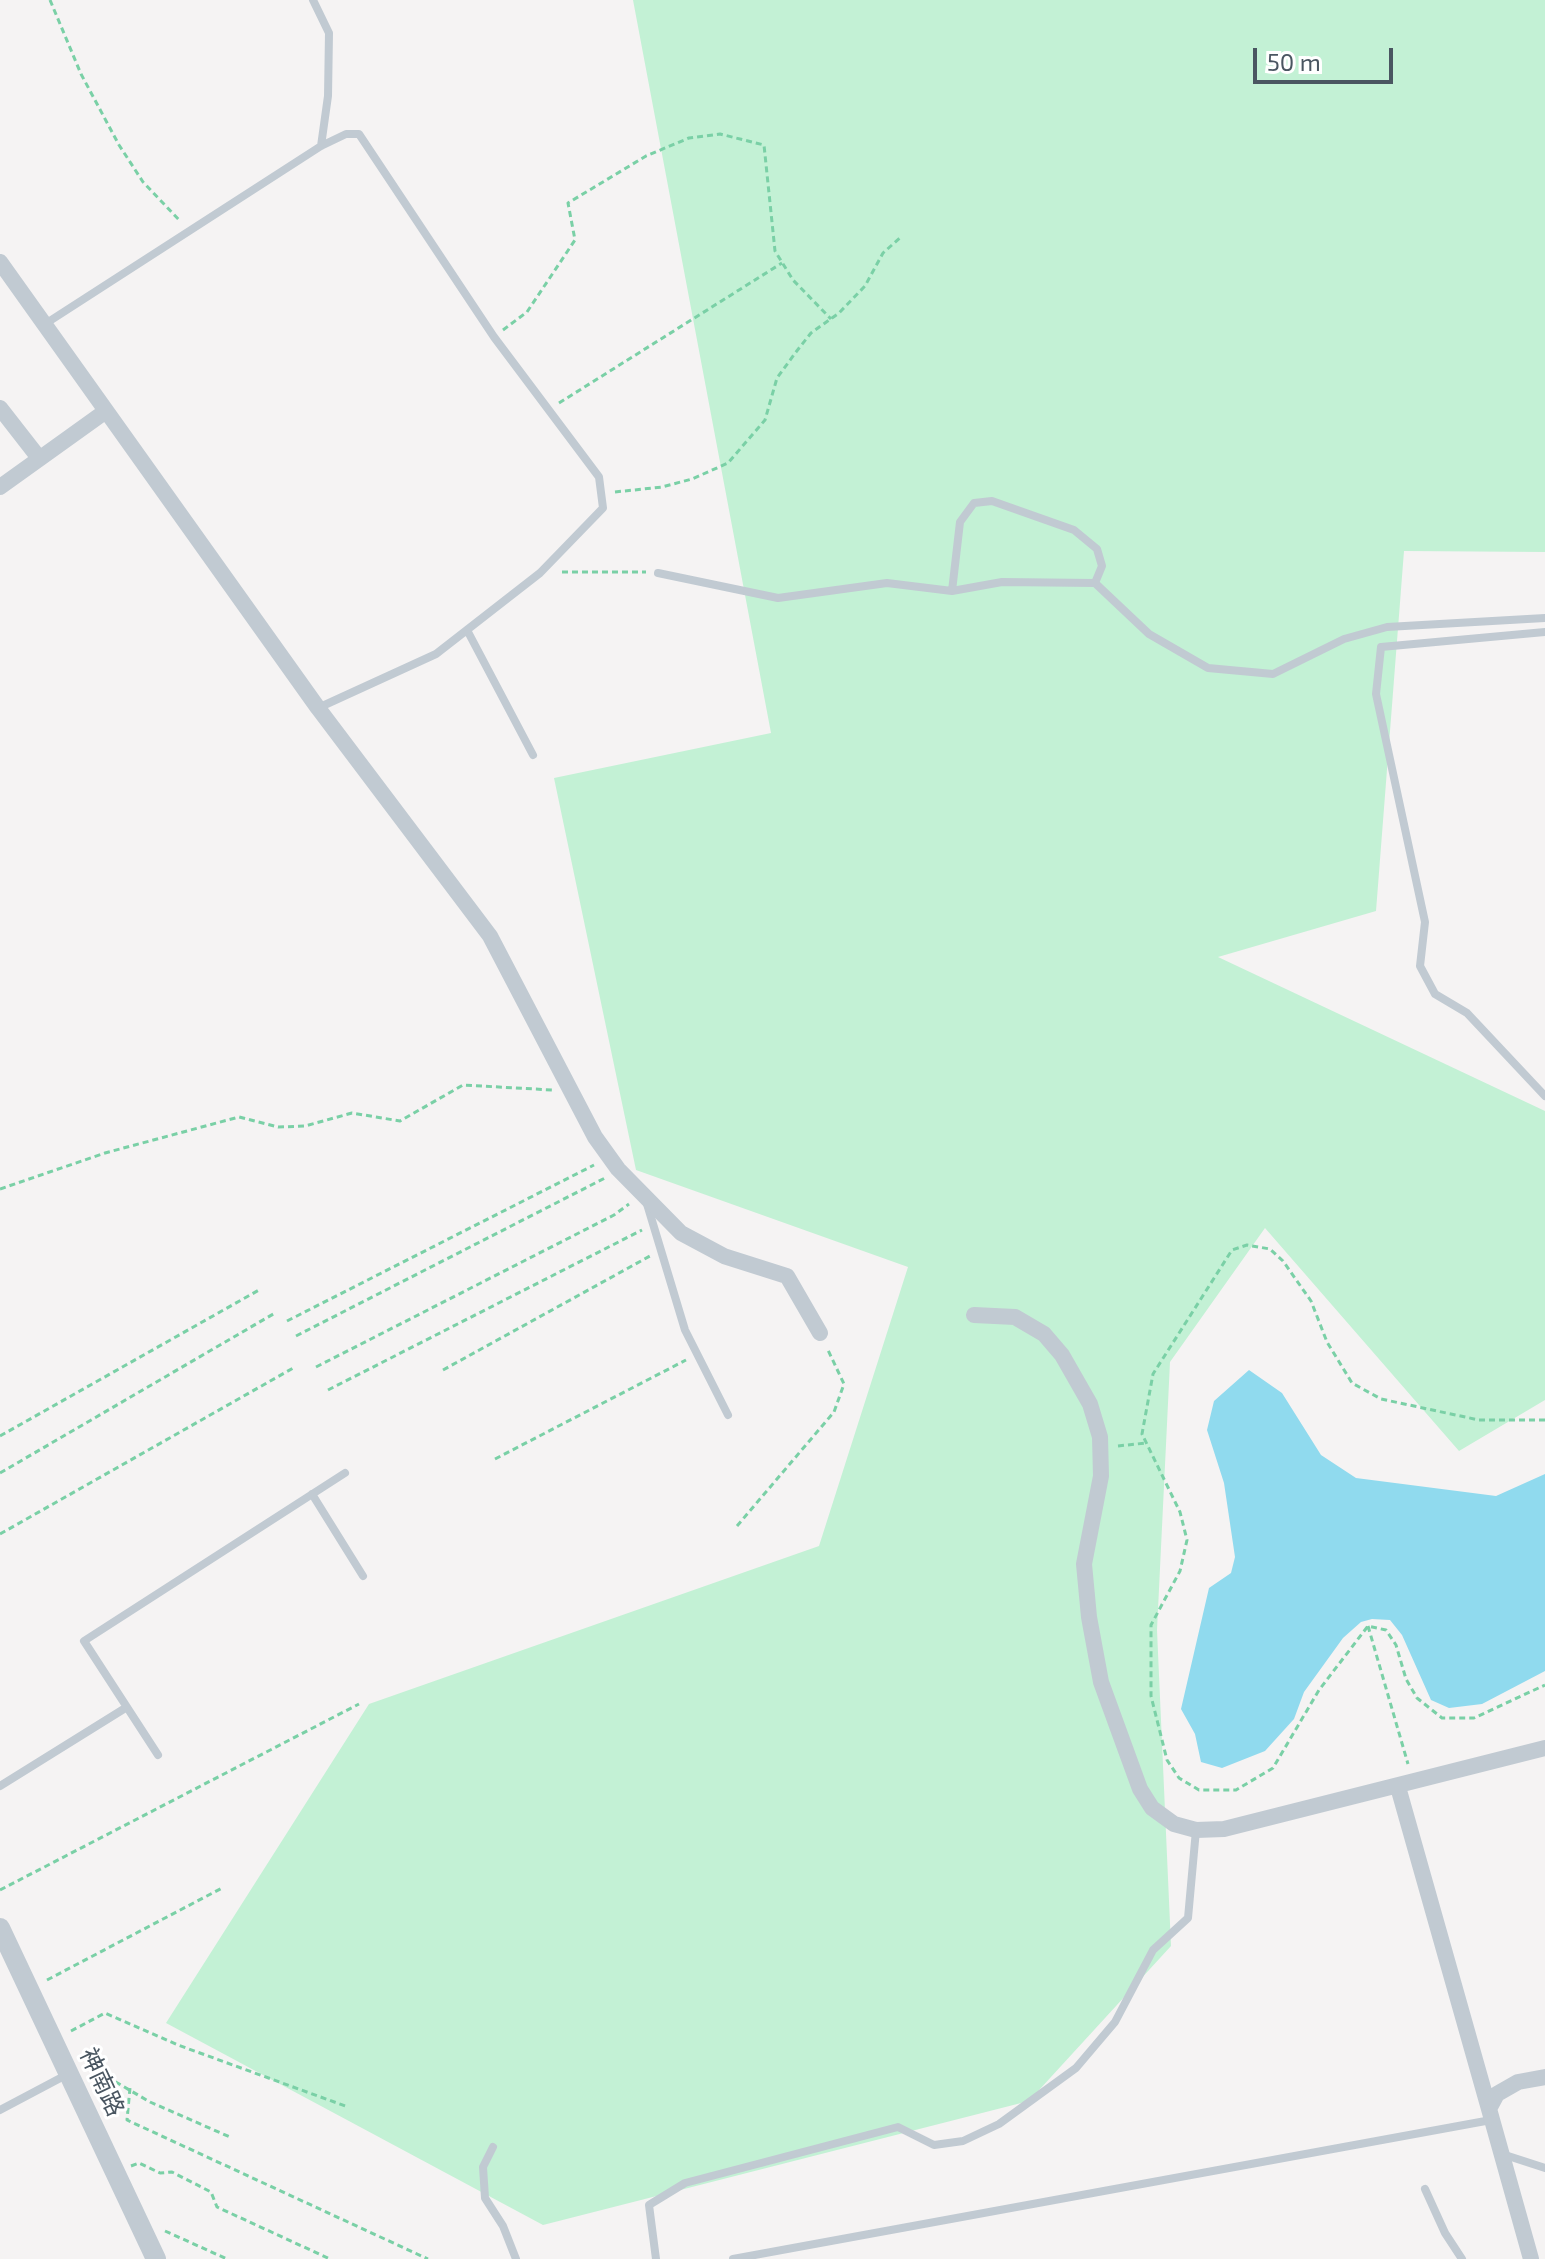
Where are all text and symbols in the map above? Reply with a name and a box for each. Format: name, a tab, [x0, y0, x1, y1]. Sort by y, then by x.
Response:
scale bar	[1257, 32, 1397, 82]
text: 50 m	[1267, 47, 1321, 76]
street label: 神南路	[74, 2043, 130, 2121]

